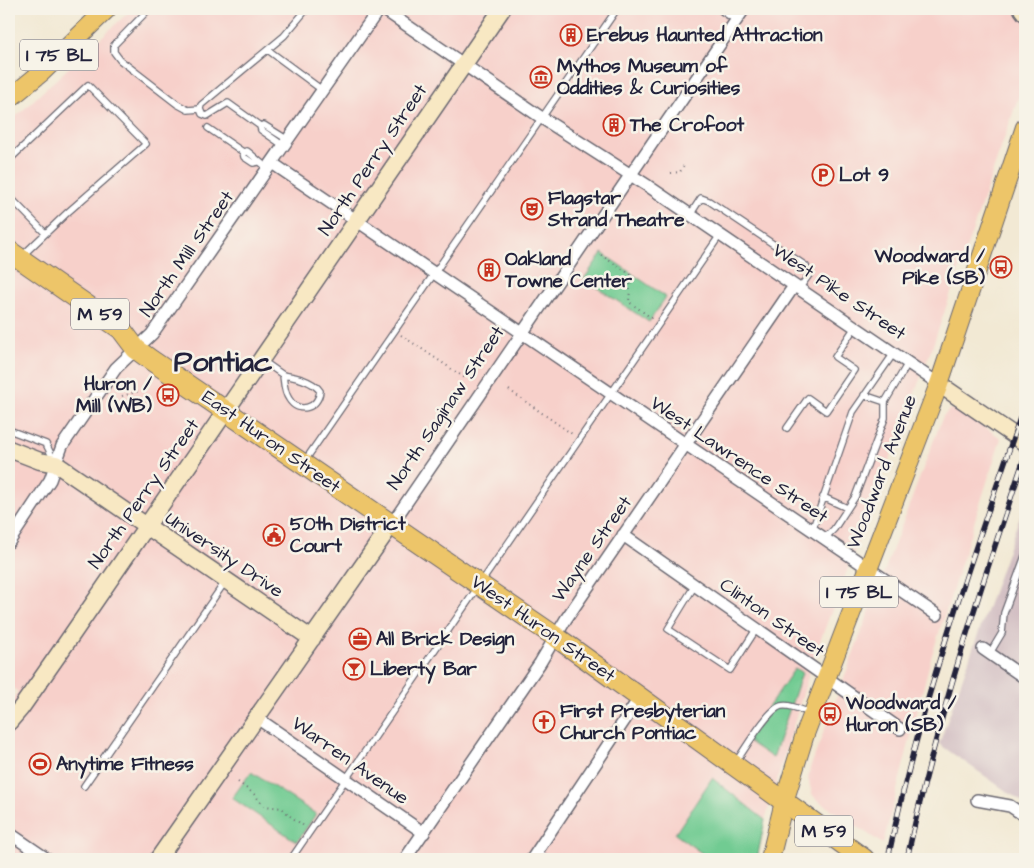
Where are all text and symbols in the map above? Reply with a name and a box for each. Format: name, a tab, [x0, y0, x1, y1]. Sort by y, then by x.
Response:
place label: Erebus Haunted Attraction	[587, 22, 823, 49]
building icon: Erebus Haunted Attraction	[559, 23, 583, 47]
road number: I 75 BL	[20, 40, 98, 70]
place label: Mythos Museum of Oddities & Curiosities	[557, 53, 741, 102]
museum icon: Mythos Museum of Oddities & Curiosities	[529, 65, 553, 89]
street label: North Perry Street	[312, 78, 435, 242]
place label: The Crofoot	[629, 112, 744, 139]
building icon: The Crofoot	[602, 113, 626, 137]
place label: Lot 9	[839, 162, 889, 189]
parking icon: Lot 9	[811, 163, 835, 187]
street label: North Mill Street	[133, 185, 241, 323]
place label: Flagstar Strand Theatre	[547, 185, 685, 234]
theatre icon: Flagstar Strand Theatre	[520, 197, 544, 221]
street label: West Pike Street	[767, 237, 912, 347]
place label: Woodward / Pike (SB)	[874, 243, 985, 292]
place label: Oakland Towne Center	[504, 246, 632, 295]
bus stop icon: Woodward / Pike (SB)	[989, 255, 1013, 279]
building icon: Oakland Towne Center	[477, 258, 501, 282]
road number: M 59	[71, 298, 129, 329]
street label: North Saginaw Street	[381, 320, 512, 496]
district label: Pontiac	[174, 342, 273, 383]
place label: Huron / Mill (WB)	[76, 371, 152, 420]
bus stop icon: Huron / Mill (WB)	[156, 383, 180, 407]
street label: East Huron Street	[196, 384, 346, 500]
street label: West Lawrence Street	[644, 390, 834, 530]
street label: Woodward Avenue	[840, 391, 924, 553]
street label: North Perry Street	[82, 413, 207, 575]
street label: Wayne Street	[545, 490, 640, 608]
street label: University Drive	[159, 505, 289, 605]
place label: 50th District Court	[290, 511, 406, 560]
public building icon: 50th District Court	[262, 523, 286, 547]
street label: West Huron Street	[465, 569, 621, 689]
street label: Clinton Street	[714, 572, 830, 664]
road number: I 75 BL	[820, 576, 898, 608]
place label: All Brick Design	[376, 626, 515, 654]
office icon: All Brick Design	[348, 627, 372, 651]
place label: Liberty Bar	[370, 656, 477, 684]
bar icon: Liberty Bar	[342, 657, 366, 681]
place label: Woodward / Huron (SB)	[845, 690, 957, 739]
place label: First Presbyterian Church Pontiac	[560, 698, 726, 747]
bus stop icon: Woodward / Huron (SB)	[818, 702, 842, 726]
street label: Warren Avenue	[286, 710, 414, 812]
church icon: First Presbyterian Church Pontiac	[532, 710, 556, 734]
place label: Anytime Fitness	[56, 751, 194, 779]
sports icon: Anytime Fitness	[28, 752, 52, 776]
road number: M 59	[795, 816, 853, 846]

